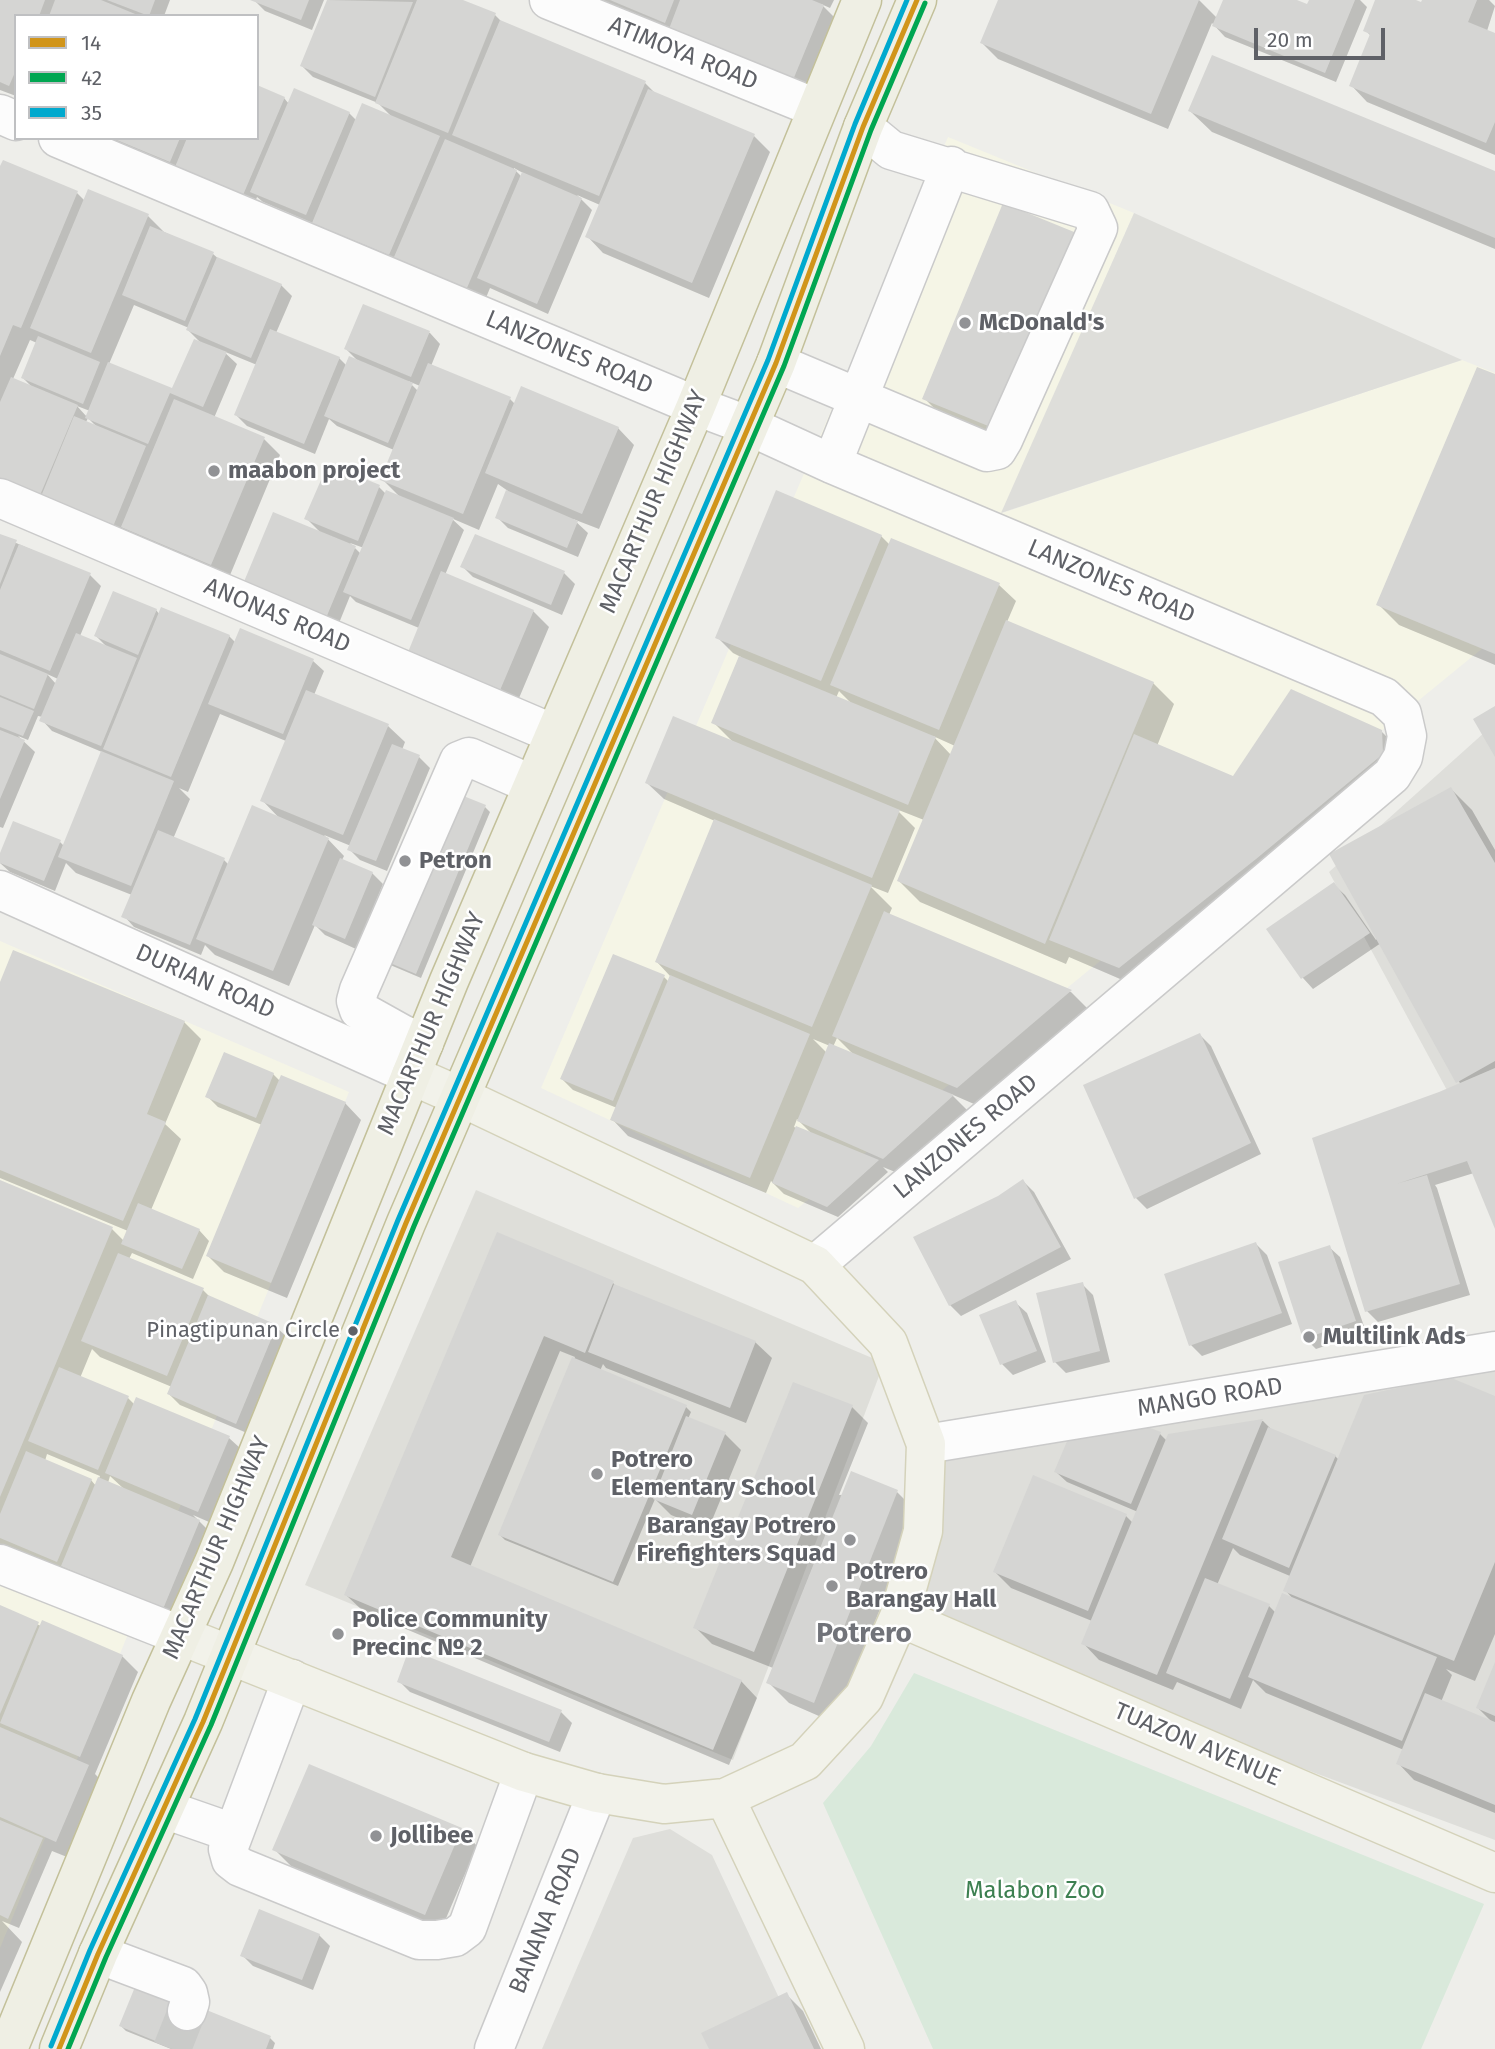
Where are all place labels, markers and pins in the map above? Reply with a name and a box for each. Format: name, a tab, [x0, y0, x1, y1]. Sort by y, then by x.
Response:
place label: McDonald's	[979, 309, 1104, 337]
marker: McDonald's	[957, 315, 973, 331]
place label: maabon project	[228, 457, 400, 485]
marker: maabon project	[206, 463, 222, 479]
place label: Petron	[419, 847, 492, 875]
marker: Petron	[397, 853, 413, 869]
place label: Pinagtipunan Circle	[146, 1318, 340, 1344]
place label: Multilink Ads	[1323, 1323, 1466, 1351]
marker: Pinagtipunan Circle	[346, 1324, 360, 1338]
marker: Multilink Ads	[1301, 1329, 1317, 1345]
place label: Potrero Elementary School	[611, 1446, 815, 1502]
marker: Potrero Elementary School	[589, 1466, 605, 1482]
place label: Barangay Potrero Firefighters Squad	[637, 1512, 836, 1568]
marker: Barangay Potrero Firefighters Squad	[842, 1532, 858, 1548]
place label: Potrero Barangay Hall	[846, 1558, 996, 1614]
marker: Potrero Barangay Hall	[824, 1578, 840, 1594]
place label: Police Community Precinc № 2	[352, 1606, 547, 1662]
marker: Police Community Precinc № 2	[330, 1626, 346, 1642]
place label: Jollibee	[390, 1822, 473, 1850]
marker: Jollibee	[368, 1828, 384, 1844]

